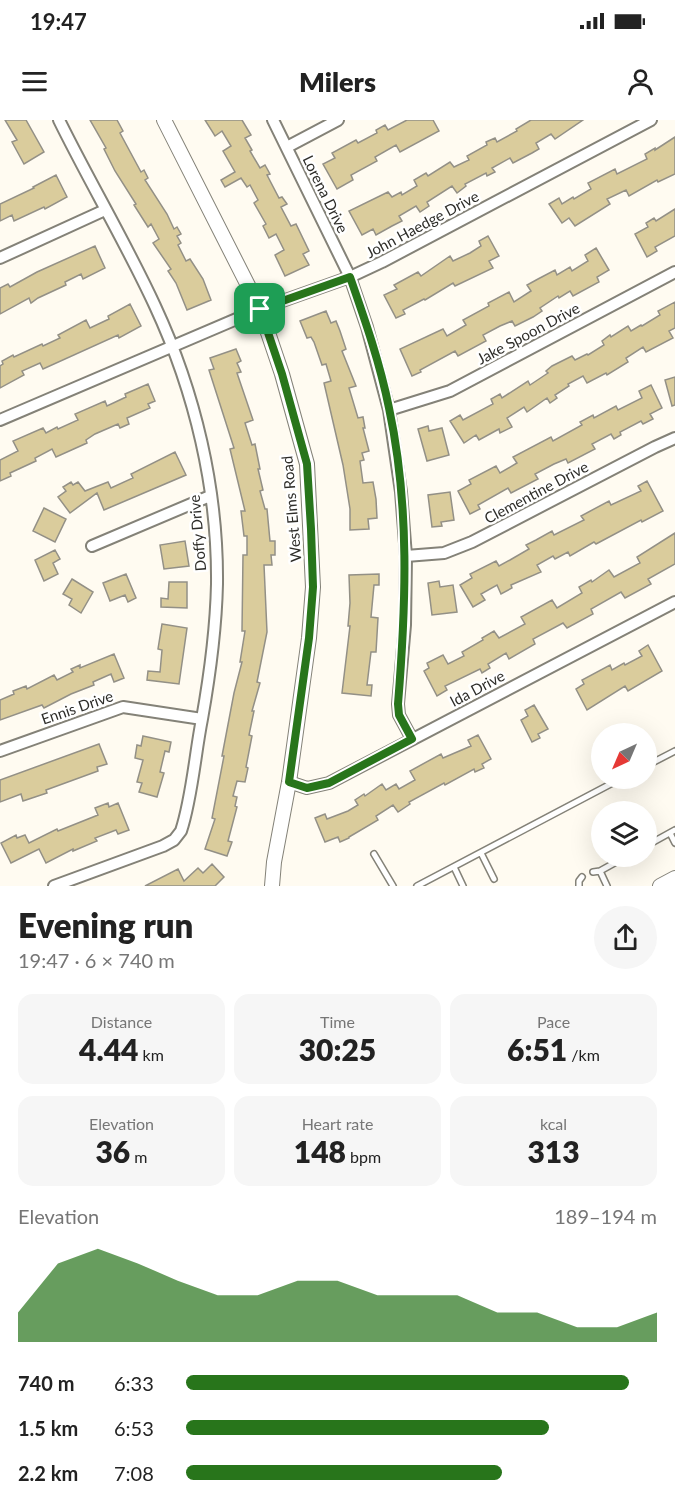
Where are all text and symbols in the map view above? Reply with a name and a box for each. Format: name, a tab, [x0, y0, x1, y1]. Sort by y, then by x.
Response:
text: 19:47	[30, 8, 87, 35]
icon: menu	[18, 65, 51, 98]
text: Milers	[299, 65, 376, 98]
icon: person	[624, 65, 657, 98]
street label: Lorena Drive	[299, 152, 353, 236]
street label: John Haedge Drive	[362, 187, 482, 261]
pin	[234, 283, 285, 334]
icon: arrive	[243, 292, 276, 325]
street label: Jake Spoon Drive	[474, 298, 583, 368]
street label: West Elms Road	[277, 455, 305, 563]
street label: Clementine Drive	[481, 457, 591, 527]
street label: Doffy Drive	[185, 494, 209, 572]
street label: Ida Drive	[447, 666, 508, 710]
street label: Ennis Drive	[39, 686, 115, 728]
north arrow	[591, 723, 657, 789]
map controls	[591, 723, 657, 867]
button: layers	[591, 801, 657, 867]
text: Evening run	[18, 905, 193, 945]
button: share	[594, 906, 657, 969]
text: 19:47 · 6 × 740 m	[18, 948, 175, 972]
text: Distance	[91, 1012, 152, 1031]
text: Time	[320, 1012, 355, 1031]
text: Pace	[537, 1012, 570, 1031]
text: 4.44	[79, 1031, 138, 1067]
text: 30:25	[299, 1031, 376, 1067]
text: 6:51	[507, 1031, 567, 1067]
text: km	[138, 1045, 164, 1064]
text: /km	[567, 1045, 600, 1064]
text: Elevation	[89, 1114, 154, 1133]
text: Heart rate	[302, 1114, 373, 1133]
text: kcal	[540, 1114, 567, 1133]
text: 36	[95, 1133, 130, 1169]
text: 148	[294, 1133, 346, 1169]
text: 313	[527, 1133, 580, 1169]
text: m	[130, 1147, 148, 1166]
text: bpm	[346, 1147, 381, 1166]
text: Elevation	[18, 1204, 99, 1228]
text: 189–194 m	[554, 1204, 657, 1228]
text: 740 m	[18, 1371, 74, 1395]
text: 6:33	[114, 1371, 154, 1395]
text: 1.5 km	[18, 1416, 78, 1440]
text: 6:53	[114, 1416, 154, 1440]
text: 2.2 km	[18, 1461, 78, 1485]
text: 7:08	[114, 1461, 154, 1485]

